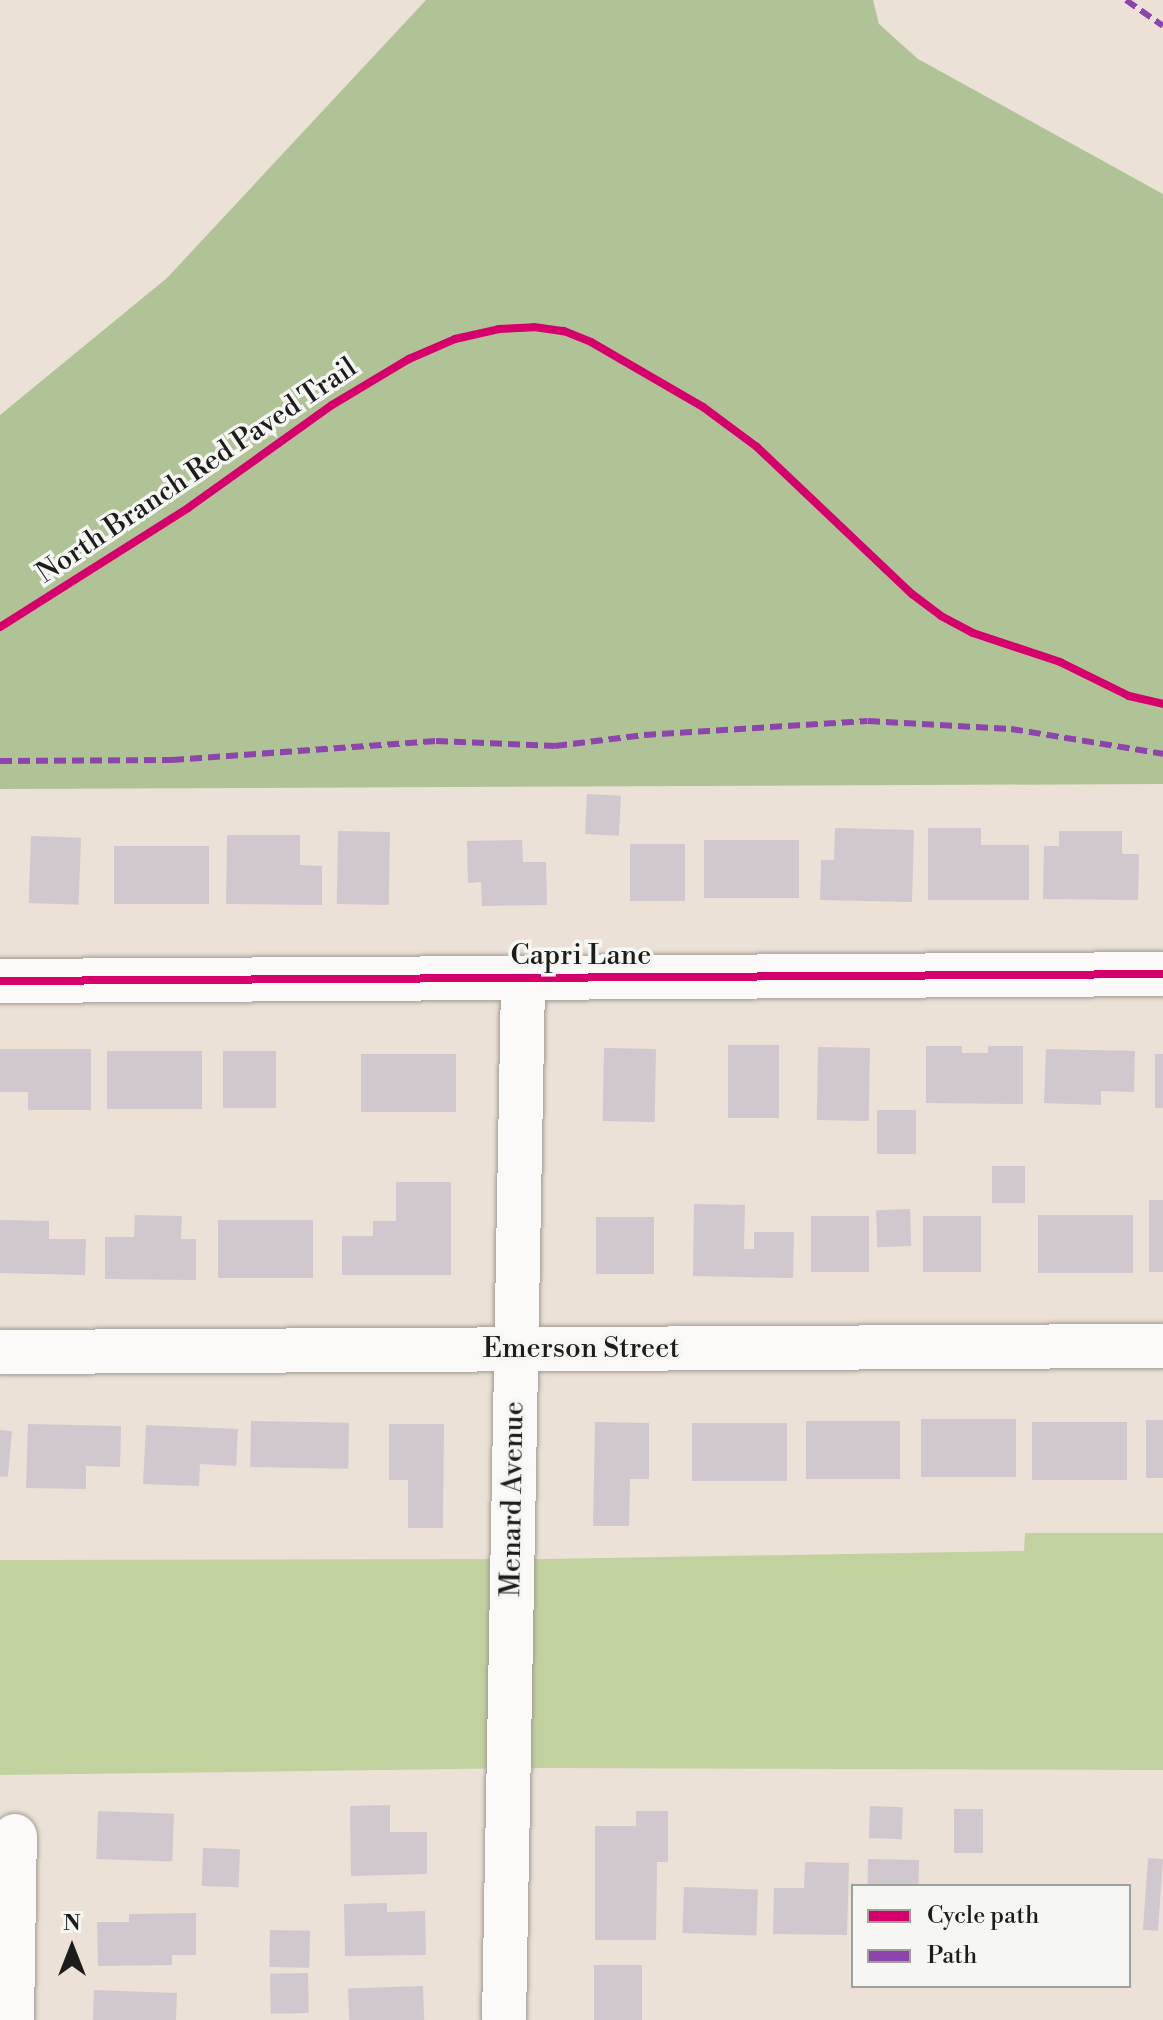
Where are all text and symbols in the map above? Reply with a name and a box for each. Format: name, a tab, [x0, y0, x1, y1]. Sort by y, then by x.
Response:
street label: North Branch Red Paved Trail	[31, 351, 363, 591]
street label: Capri Lane	[511, 939, 651, 973]
street label: Emerson Street	[483, 1332, 679, 1366]
street label: Menard Avenue	[494, 1401, 532, 1597]
legend	[851, 1884, 1131, 1988]
text: Cycle path	[927, 1901, 1039, 1931]
north arrow	[32, 1908, 112, 1988]
text: N	[63, 1910, 81, 1937]
text: Path	[927, 1941, 977, 1971]

